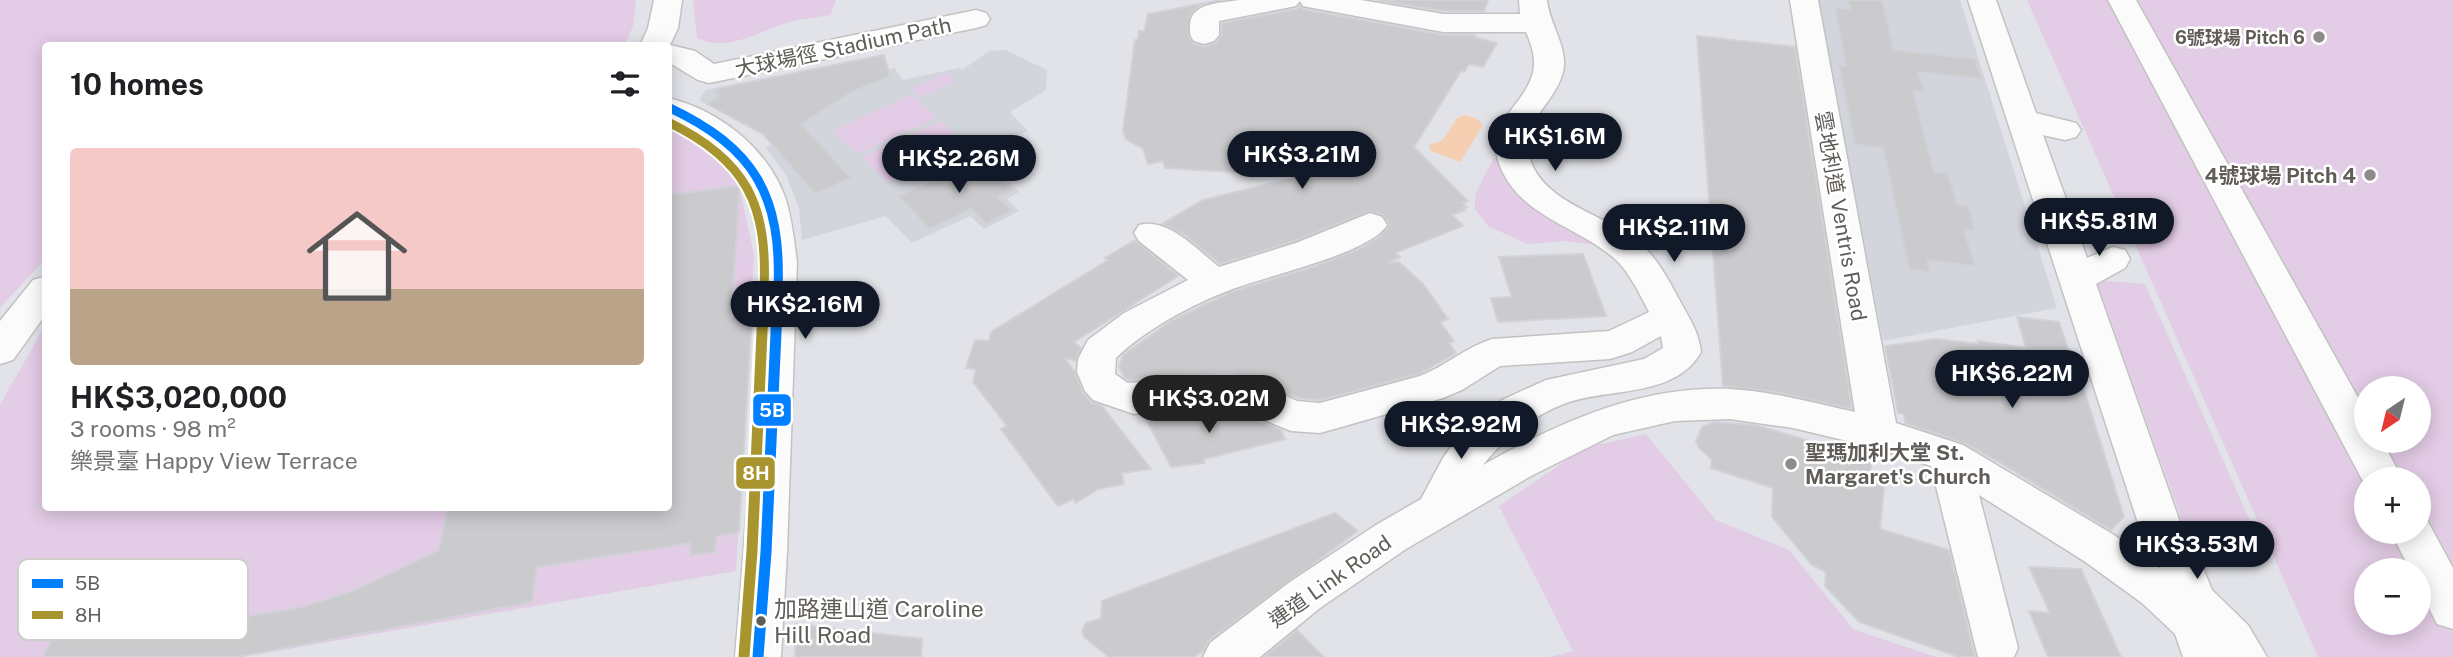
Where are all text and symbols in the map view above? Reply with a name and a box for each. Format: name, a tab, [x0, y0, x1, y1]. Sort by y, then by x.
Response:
street label: 大球場徑 Stadium Path	[733, 12, 953, 82]
place label: 6號球場 Pitch 6	[2175, 27, 2305, 48]
marker: 6號球場 Pitch 6	[2311, 29, 2327, 45]
icon: filters	[606, 65, 644, 103]
text: 10 homes	[70, 66, 204, 102]
street label: 雲地利道 Ventris Road	[1810, 109, 1872, 323]
pin: HK$1.6M	[1490, 114, 1620, 173]
text: HK$1.6M	[1504, 122, 1606, 149]
pin: HK$3.21M	[1230, 132, 1374, 191]
pin: HK$2.26M	[887, 136, 1031, 195]
text: HK$3.21M	[1243, 140, 1361, 167]
text: HK$2.26M	[898, 144, 1020, 171]
place label: 4號球場 Pitch 4	[2204, 163, 2356, 188]
marker: 4號球場 Pitch 4	[2362, 167, 2378, 183]
icon: home	[294, 193, 420, 319]
pin: HK$5.81M	[2027, 198, 2171, 258]
pin: HK$2.11M	[1602, 204, 1746, 264]
text: HK$5.81M	[2040, 207, 2158, 234]
text: HK$2.11M	[1618, 213, 1730, 240]
pin: HK$2.16M	[733, 282, 877, 341]
text: HK$2.16M	[747, 290, 863, 317]
pin: HK$6.22M	[1940, 350, 2084, 410]
text: HK$6.22M	[1951, 359, 2073, 386]
pin: HK$3.02M	[1137, 376, 1281, 435]
north arrow	[2354, 376, 2431, 453]
map controls	[2354, 376, 2431, 635]
text: HK$3,020,000	[70, 379, 287, 415]
text: HK$3.02M	[1148, 384, 1270, 411]
line badge: 5B	[752, 393, 792, 427]
text: 5B	[759, 399, 785, 421]
pin: HK$2.92M	[1389, 402, 1533, 461]
text: HK$2.92M	[1400, 410, 1522, 437]
text: 3 rooms · 98 m²	[70, 415, 236, 442]
place label: 聖瑪加利大堂 St. Margaret's Church	[1805, 440, 1991, 489]
text: 樂景臺 Happy View Terrace	[70, 447, 358, 474]
line badge: 8H	[735, 456, 776, 490]
marker: 聖瑪加利大堂 St. Margaret's Church	[1783, 456, 1799, 472]
text: 8H	[742, 462, 770, 484]
button: +	[2354, 467, 2431, 544]
pin: HK$3.53M	[2125, 522, 2269, 581]
street label: 連道 Link Road	[1264, 530, 1396, 632]
text: HK$3.53M	[2135, 530, 2259, 557]
button: −	[2354, 558, 2431, 635]
legend	[18, 559, 248, 640]
text: 5B	[75, 572, 100, 594]
place label: 加路連山道 Caroline Hill Road	[774, 595, 984, 648]
text: 8H	[75, 604, 102, 626]
marker: 加路連山道 Caroline Hill Road	[754, 614, 768, 628]

